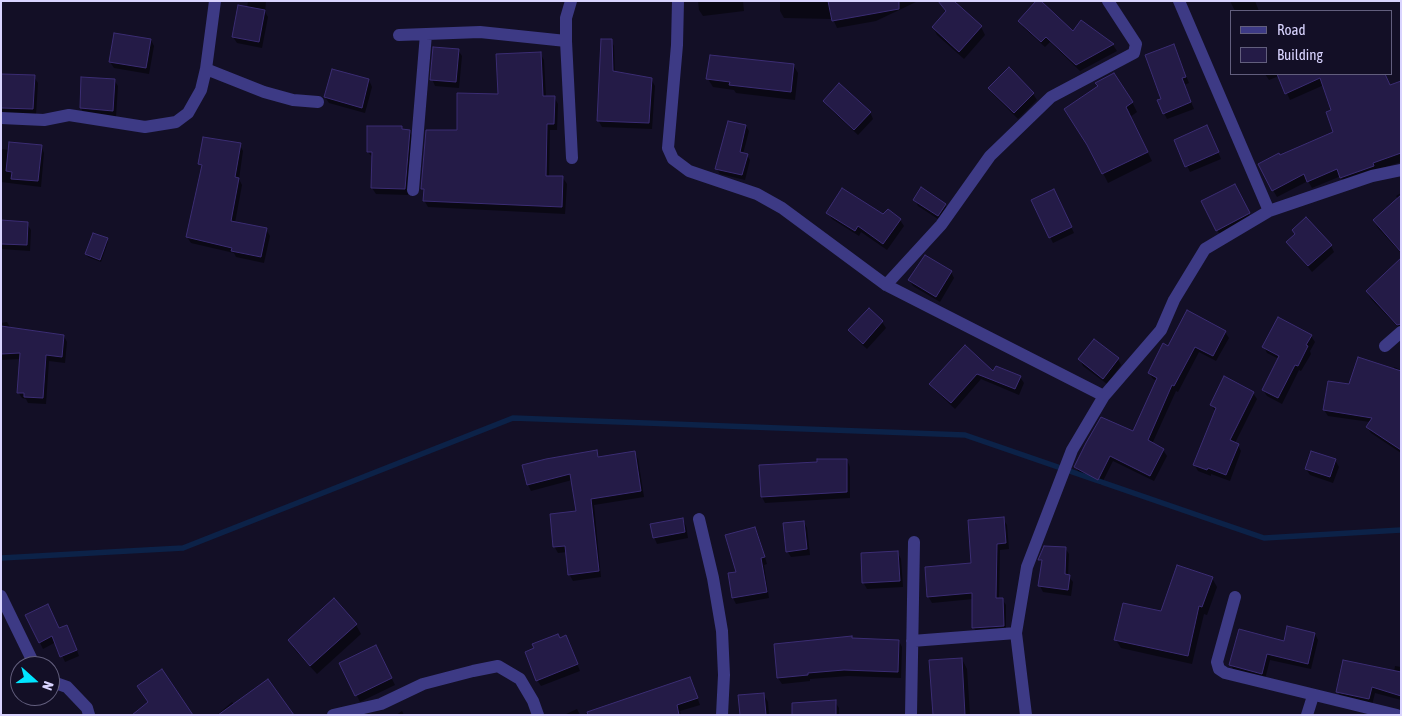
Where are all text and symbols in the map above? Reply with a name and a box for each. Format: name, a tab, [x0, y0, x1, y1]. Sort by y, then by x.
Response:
legend	[1230, 10, 1392, 75]
text: Road	[1277, 21, 1306, 38]
text: Building	[1277, 46, 1323, 63]
north arrow	[10, 656, 60, 706]
text: N	[39, 679, 57, 692]

